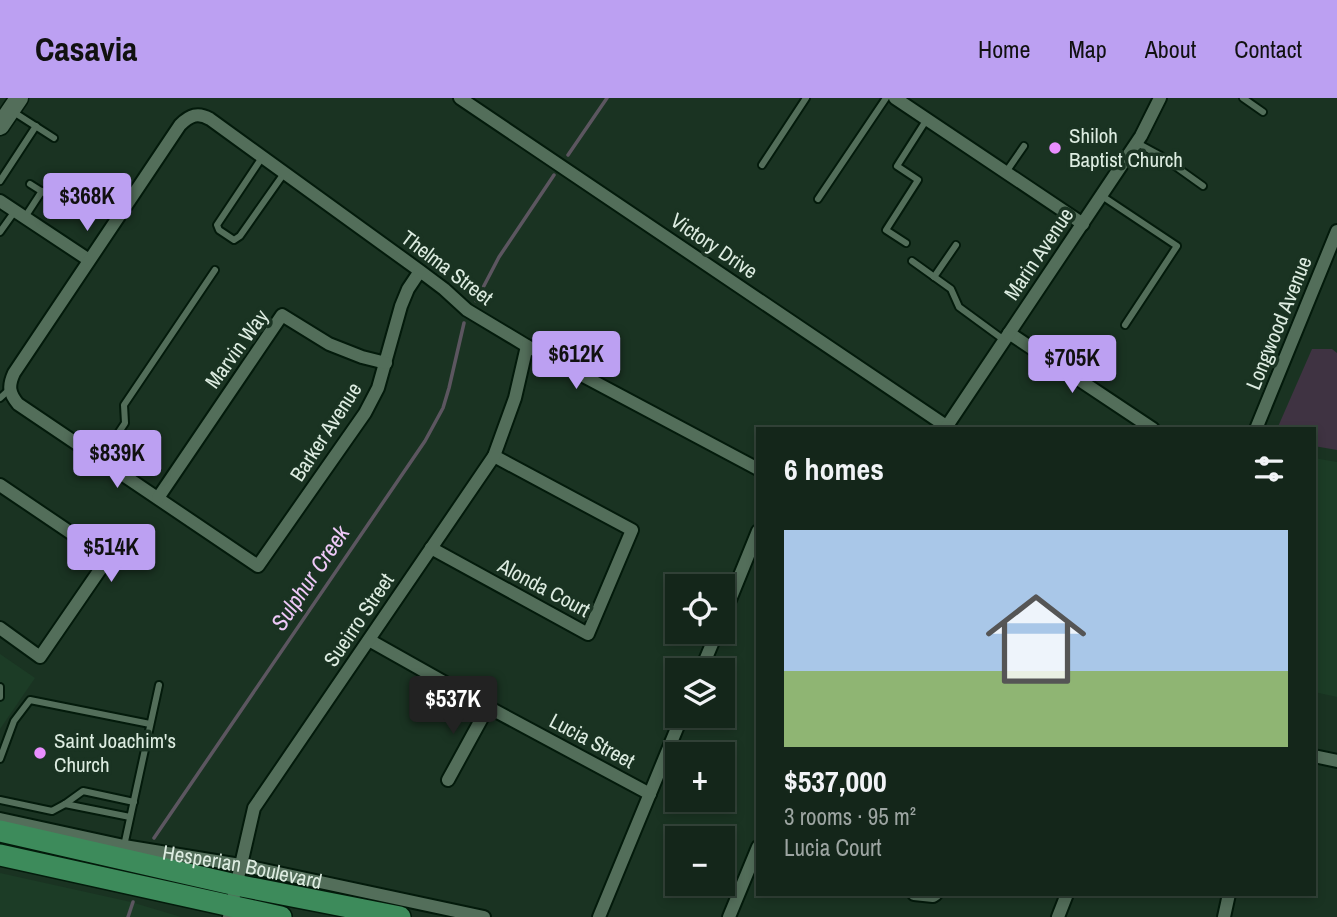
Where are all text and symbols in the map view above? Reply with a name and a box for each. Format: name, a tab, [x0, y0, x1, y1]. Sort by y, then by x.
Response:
text: Casavia	[35, 27, 137, 71]
text: Home	[978, 33, 1030, 65]
text: Map	[1068, 33, 1107, 65]
text: About	[1145, 33, 1196, 65]
text: Contact	[1234, 33, 1302, 65]
place label: Shiloh Baptist Church	[1069, 121, 1183, 174]
marker: Shiloh Baptist Church	[1047, 140, 1063, 156]
pin: $368K	[38, 174, 136, 233]
text: $368K	[59, 180, 115, 211]
street label: Marin Avenue	[997, 202, 1080, 306]
street label: Victory Drive	[665, 206, 764, 285]
street label: Thelma Street	[395, 223, 499, 312]
street label: Longwood Avenue	[1239, 252, 1318, 394]
street label: Marvin Way	[198, 303, 275, 394]
pin: $612K	[527, 331, 625, 391]
pin: $705K	[1023, 336, 1121, 395]
text: $612K	[548, 338, 604, 369]
text: $705K	[1044, 342, 1100, 373]
street label: Barker Avenue	[283, 377, 368, 487]
pin: $839K	[68, 430, 166, 490]
text: $839K	[89, 437, 145, 468]
text: 6 homes	[784, 449, 884, 489]
icon: filters	[1250, 450, 1288, 488]
water label: Sulphur Creek	[263, 518, 357, 636]
pin: $514K	[62, 524, 160, 584]
text: $514K	[83, 531, 139, 562]
street label: Alonda Court	[492, 551, 596, 624]
street label: Sueirro Street	[317, 567, 401, 672]
map controls	[665, 574, 735, 896]
button: locate	[665, 574, 735, 644]
icon: home	[973, 576, 1099, 702]
button: layers	[665, 658, 735, 728]
pin: $537K	[404, 676, 502, 736]
text: $537K	[425, 683, 481, 714]
street label: Lucia Street	[544, 706, 640, 775]
place label: Saint Joachim's Church	[54, 726, 176, 779]
button: +	[665, 742, 735, 812]
marker: Saint Joachim's Church	[32, 745, 48, 761]
text: $537,000	[784, 761, 887, 801]
text: 3 rooms · 95 m²	[784, 801, 916, 832]
button: −	[665, 826, 735, 896]
text: Lucia Court	[784, 832, 882, 863]
street label: Hesperian Boulevard	[160, 838, 325, 896]

